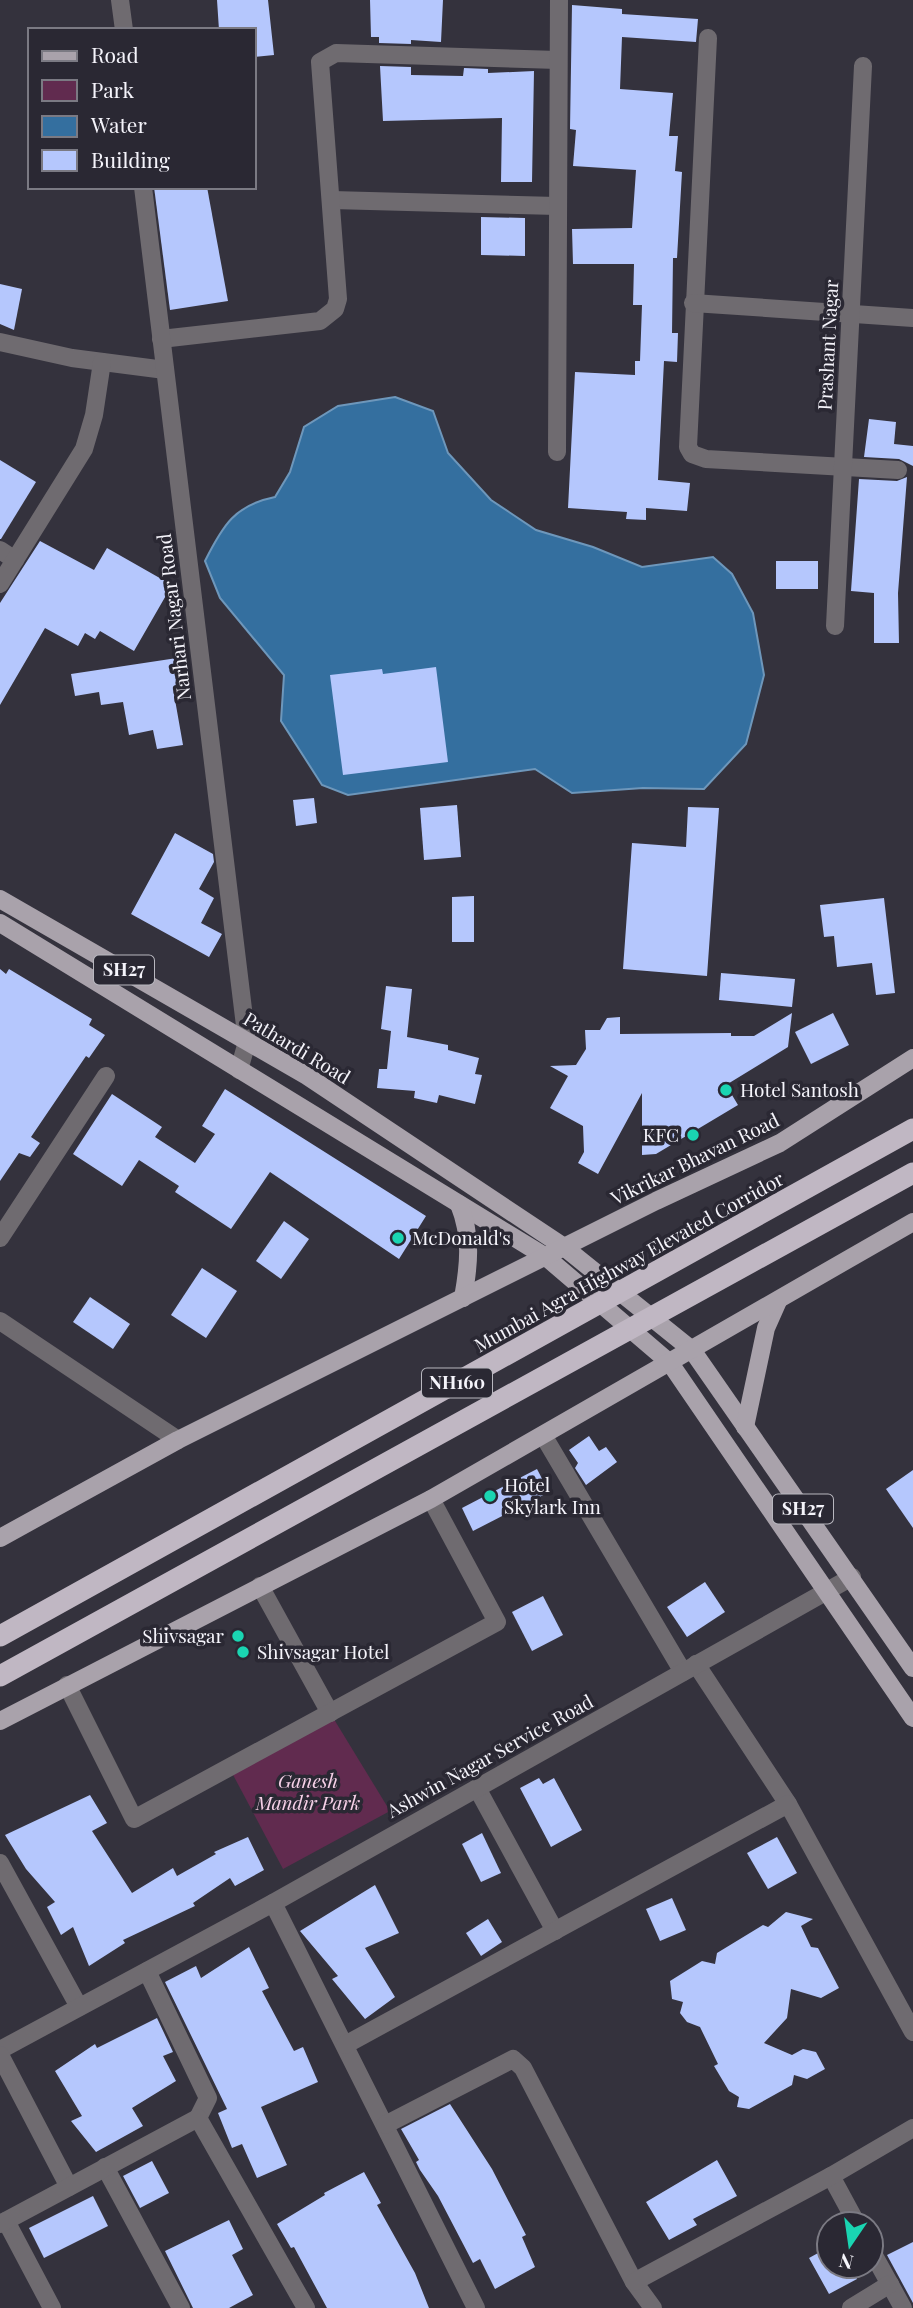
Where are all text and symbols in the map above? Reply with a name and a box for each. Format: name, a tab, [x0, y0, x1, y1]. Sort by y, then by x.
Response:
legend	[28, 28, 256, 189]
text: Road	[91, 40, 139, 68]
text: Park	[91, 75, 135, 103]
text: Water	[90, 110, 147, 138]
text: Building	[91, 145, 170, 173]
street label: Prashant Nagar	[811, 278, 843, 411]
street label: Narhari Nagar Road	[150, 532, 196, 702]
road number: SH27	[94, 956, 154, 985]
street label: Pathardi Road	[239, 1005, 356, 1089]
place label: Hotel Santosh	[740, 1076, 859, 1102]
marker: Hotel Santosh	[718, 1082, 734, 1098]
street label: Vikrikar Bhavan Road	[605, 1106, 783, 1211]
place label: KFC	[643, 1121, 679, 1147]
marker: KFC	[685, 1127, 701, 1143]
street label: Mumbai Agra Highway Elevated Corridor	[469, 1165, 788, 1357]
place label: McDonald's	[412, 1224, 511, 1250]
marker: McDonald's	[390, 1230, 406, 1246]
road number: NH160	[422, 1368, 492, 1398]
place label: Hotel Skylark Inn	[504, 1471, 602, 1519]
marker: Hotel Skylark Inn	[482, 1488, 498, 1504]
road number: SH27	[773, 1494, 833, 1524]
place label: Shivsagar	[142, 1622, 225, 1648]
marker: Shivsagar	[230, 1628, 246, 1644]
place label: Shivsagar Hotel	[257, 1638, 390, 1664]
marker: Shivsagar Hotel	[235, 1644, 251, 1660]
street label: Ashwin Nagar Service Road	[381, 1687, 597, 1823]
park label: Ganesh Mandir Park	[255, 1767, 361, 1815]
north arrow	[815, 2210, 885, 2280]
text: N	[836, 2248, 856, 2277]

